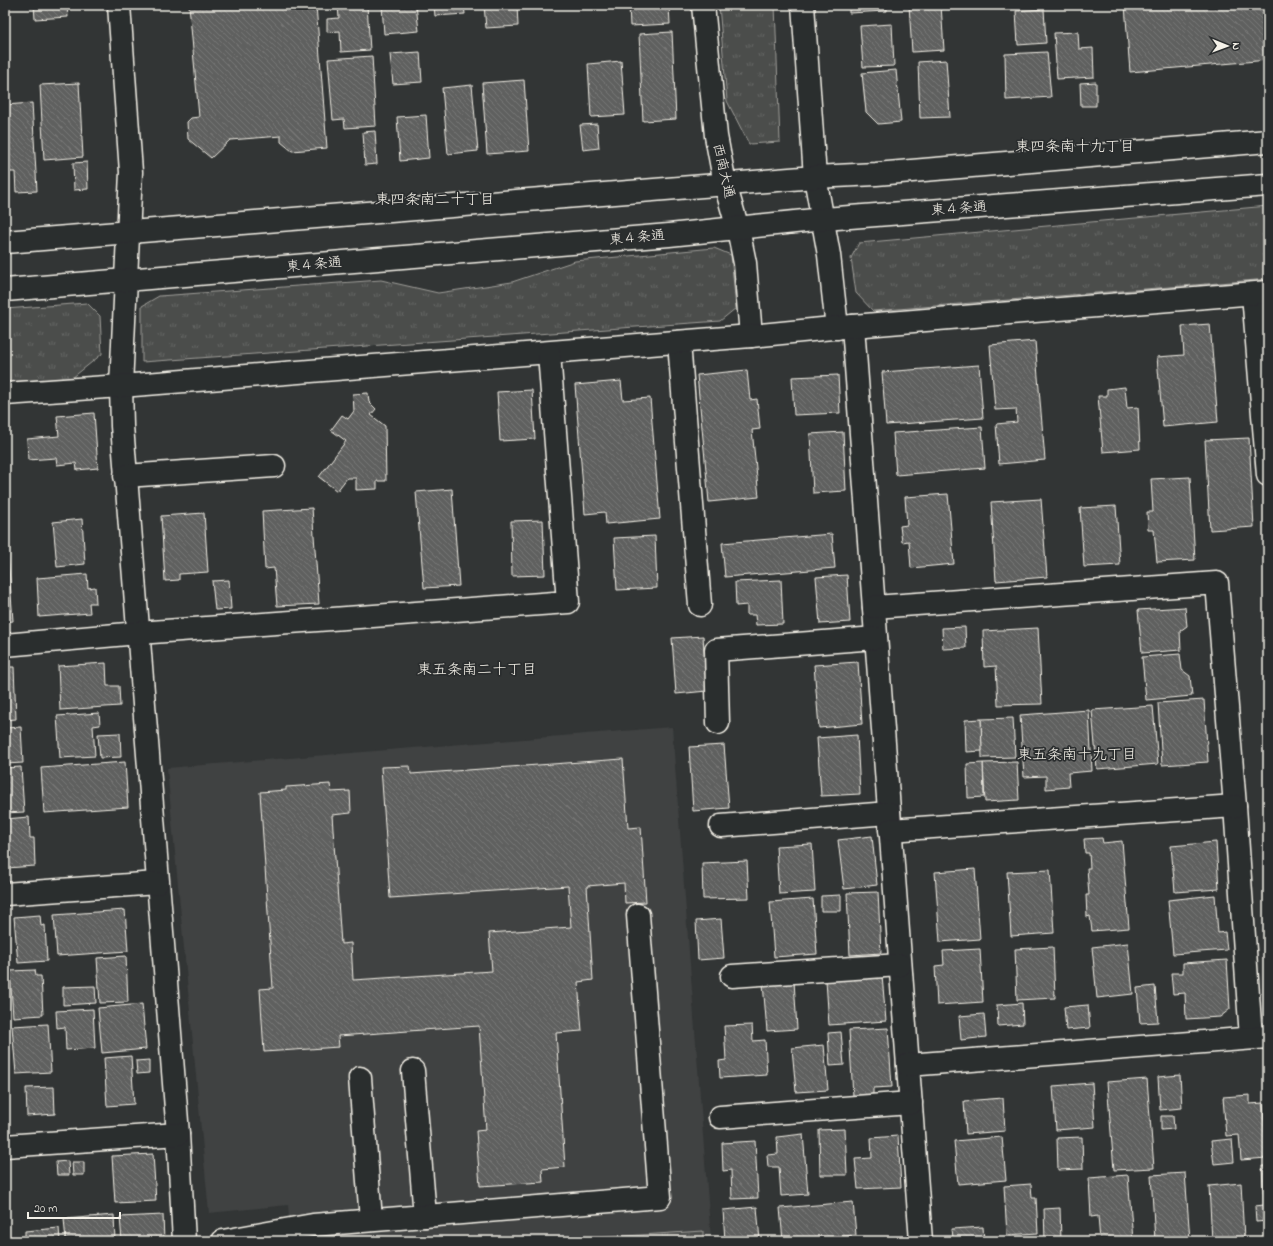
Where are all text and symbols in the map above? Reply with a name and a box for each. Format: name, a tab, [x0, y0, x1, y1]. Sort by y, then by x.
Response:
north arrow	[1207, 26, 1247, 66]
text: N	[1228, 42, 1244, 50]
district label: 東四条南十九丁目	[1015, 136, 1135, 158]
street label: 西南大通	[706, 141, 740, 201]
district label: 東四条南二十丁目	[375, 189, 495, 211]
street label: 東４条通	[930, 197, 988, 221]
street label: 東４条通	[608, 225, 666, 251]
street label: 東４条通	[285, 252, 343, 278]
district label: 東五条南二十丁目	[417, 659, 537, 681]
district label: 東五条南十九丁目	[1017, 744, 1137, 766]
scale bar	[28, 1194, 120, 1220]
text: 20 m	[34, 1200, 57, 1218]

